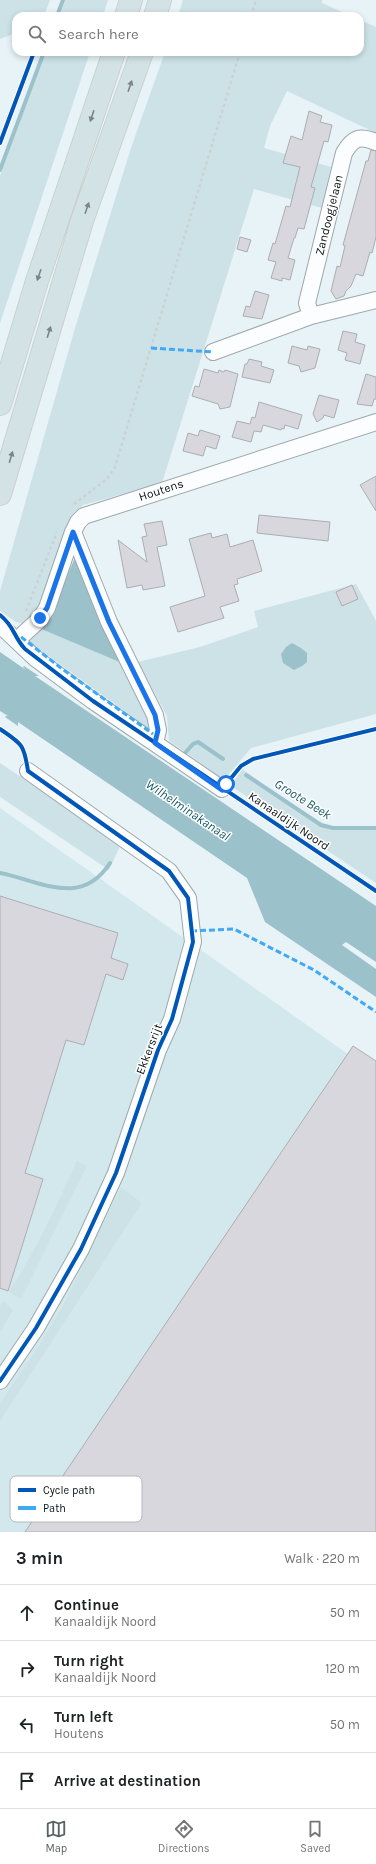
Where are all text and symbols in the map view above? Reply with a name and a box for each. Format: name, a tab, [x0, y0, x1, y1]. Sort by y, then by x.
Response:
search box	[12, 12, 364, 56]
icon: search	[26, 23, 48, 45]
text: Search here	[58, 25, 139, 43]
one-way arrow	[127, 79, 133, 91]
one-way arrow	[89, 110, 95, 122]
street label: Zandoogjelaan	[312, 173, 346, 257]
one-way arrow	[84, 202, 90, 214]
one-way arrow	[36, 269, 42, 281]
one-way arrow	[46, 326, 52, 338]
one-way arrow	[8, 451, 14, 463]
street label: Houtens	[137, 476, 185, 504]
route end	[31, 609, 49, 627]
route start	[217, 775, 235, 793]
water label: Wilhelminakanaal	[143, 776, 233, 844]
water label: Groote Beek	[272, 776, 334, 822]
street label: Kanaaldijk Noord	[246, 789, 332, 853]
street label: Ekkersrijt	[133, 1021, 165, 1076]
legend	[10, 1476, 142, 1522]
text: Cycle path	[43, 1484, 95, 1497]
text: Path	[43, 1502, 66, 1515]
text: 3 min	[16, 1548, 63, 1568]
text: Walk · 220 m	[284, 1551, 360, 1566]
text: Continue	[54, 1596, 119, 1614]
icon: ahead	[16, 1602, 38, 1624]
text: 50 m	[330, 1605, 360, 1620]
text: Kanaaldijk Noord	[54, 1614, 156, 1629]
text: Turn right	[54, 1652, 124, 1670]
icon: right	[16, 1658, 38, 1680]
text: 120 m	[325, 1661, 360, 1676]
text: Kanaaldijk Noord	[54, 1670, 156, 1685]
text: Turn left	[54, 1708, 113, 1726]
icon: left	[16, 1714, 38, 1736]
text: 50 m	[330, 1717, 360, 1732]
text: Houtens	[54, 1726, 104, 1741]
icon: arrive	[16, 1770, 38, 1792]
text: Arrive at destination	[54, 1772, 201, 1790]
tab: Map	[45, 1818, 67, 1855]
tab: Directions	[158, 1818, 210, 1855]
tab: Saved	[300, 1818, 331, 1855]

